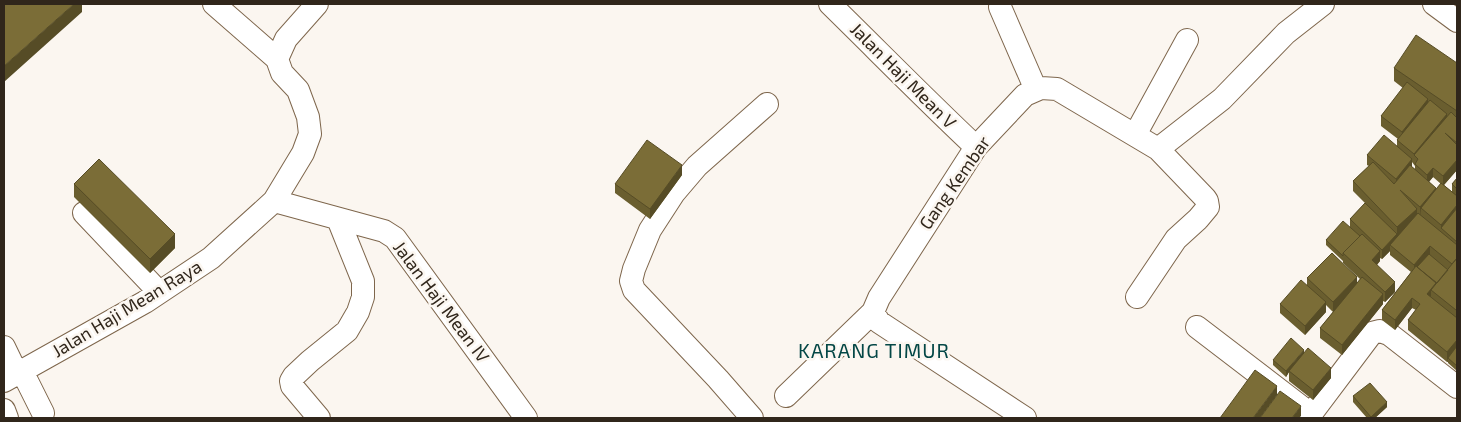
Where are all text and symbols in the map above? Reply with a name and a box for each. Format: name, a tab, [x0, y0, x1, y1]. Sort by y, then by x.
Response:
street label: Jalan Haji Mean V	[846, 18, 961, 133]
street label: Gang Kembar	[914, 132, 994, 233]
street label: Jalan Haji Mean IV	[389, 236, 495, 366]
street label: Jalan Haji Mean Raya	[48, 255, 205, 362]
district label: KARANG TIMUR	[798, 338, 950, 362]

